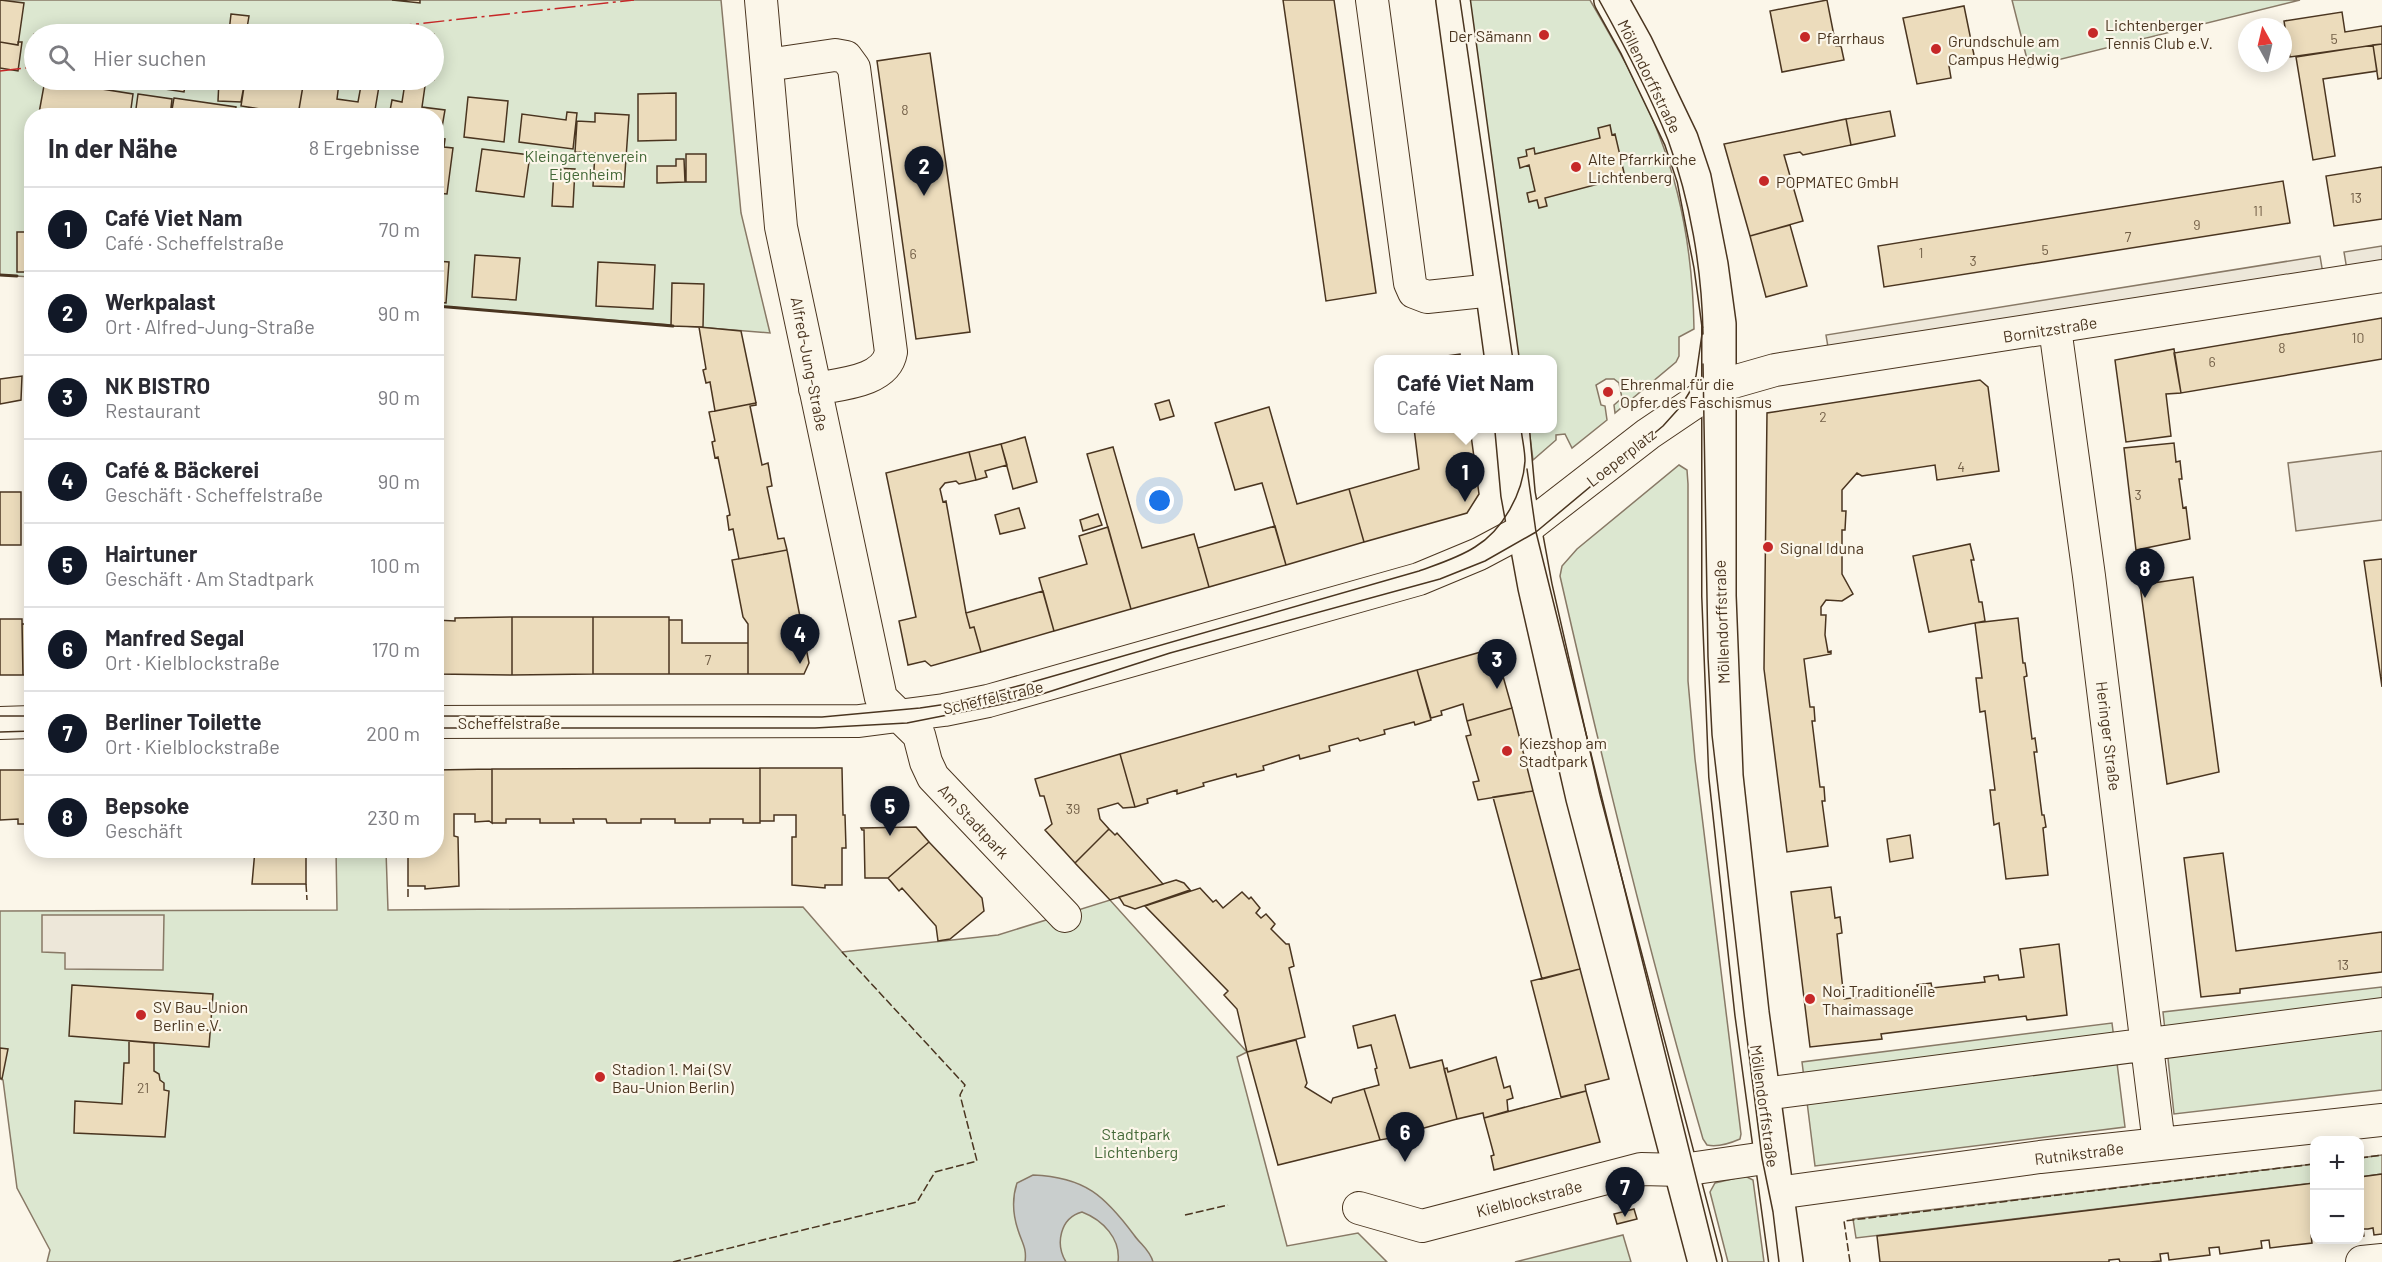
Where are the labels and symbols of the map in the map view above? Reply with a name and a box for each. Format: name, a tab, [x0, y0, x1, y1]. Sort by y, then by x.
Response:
place label: Lichtenberger Tennis Club e.V.	[2105, 15, 2213, 52]
street label: Möllendorffstraße	[1614, 16, 1686, 136]
north arrow	[2238, 18, 2292, 72]
place label: Der Sämann	[1448, 26, 1532, 45]
marker: Lichtenberger Tennis Club e.V.	[2086, 26, 2100, 40]
marker: Der Sämann	[1537, 28, 1551, 42]
place label: Pfarrhaus	[1817, 28, 1885, 47]
marker: Pfarrhaus	[1798, 30, 1812, 44]
house number: 5	[2330, 30, 2338, 47]
place label: Grundschule am Campus Hedwig	[1948, 31, 2060, 68]
marker: Grundschule am Campus Hedwig	[1929, 42, 1943, 56]
house number: 8	[901, 101, 909, 118]
park label: Kleingartenverein Eigenheim	[525, 146, 647, 183]
pin: 2	[904, 146, 944, 196]
place label: Alte Pfarrkirche Lichtenberg	[1588, 149, 1697, 186]
marker: Alte Pfarrkirche Lichtenberg	[1569, 160, 1583, 174]
place label: POPMATEC GmbH	[1776, 172, 1899, 191]
marker: POPMATEC GmbH	[1757, 174, 1771, 188]
house number: 13	[2350, 189, 2362, 206]
house number: 11	[2253, 202, 2263, 219]
house number: 9	[2193, 216, 2201, 233]
house number: 7	[2125, 228, 2132, 245]
house number: 5	[2041, 241, 2049, 258]
house number: 1	[1919, 244, 1923, 261]
house number: 6	[909, 245, 917, 262]
house number: 3	[1969, 252, 1977, 269]
street label: Alfred-Jung-Straße	[788, 295, 832, 433]
street label: Bornitzstraße	[2002, 312, 2098, 346]
house number: 10	[2352, 329, 2364, 346]
house number: 8	[2278, 339, 2286, 356]
house number: 6	[2208, 353, 2216, 370]
place label: Ehrenmal für die Opfer des Faschismus	[1620, 374, 1772, 411]
marker: Ehrenmal für die Opfer des Faschismus	[1601, 385, 1615, 399]
house number: 2	[1819, 408, 1827, 425]
street label: Loeperplatz	[1582, 424, 1660, 490]
pin: 1	[1446, 452, 1484, 502]
house number: 4	[1957, 458, 1965, 475]
your location	[1145, 486, 1174, 515]
house number: 3	[2134, 486, 2142, 503]
place label: Signal Iduna	[1780, 538, 1864, 557]
marker: Signal Iduna	[1761, 540, 1775, 554]
pin: 8	[2126, 548, 2164, 598]
street label: Möllendorffstraße	[1709, 560, 1733, 684]
pin: 4	[780, 614, 820, 664]
pin: 3	[1478, 640, 1516, 689]
house number: 7	[705, 651, 712, 668]
street label: Scheffelstraße	[941, 676, 1045, 718]
street label: Heringer Straße	[2093, 680, 2125, 792]
street label: Scheffelstraße	[458, 713, 560, 732]
place label: Kiezshop am Stadtpark	[1519, 733, 1607, 770]
marker: Kiezshop am Stadtpark	[1500, 744, 1514, 758]
street label: Am Stadtpark	[935, 780, 1013, 862]
pin: 5	[870, 786, 910, 836]
house number: 39	[1066, 800, 1080, 817]
house number: 13	[2337, 956, 2349, 973]
place label: Noi Traditionelle Thaimassage	[1822, 981, 1935, 1018]
marker: Noi Traditionelle Thaimassage	[1803, 992, 1817, 1006]
place label: SV Bau-Union Berlin e.V.	[153, 997, 248, 1034]
marker: SV Bau-Union Berlin e.V.	[134, 1008, 148, 1022]
street label: Möllendorffstraße	[1747, 1043, 1783, 1169]
place label: Stadion 1. Mai (SV Bau-Union Berlin)	[612, 1059, 734, 1096]
marker: Stadion 1. Mai (SV Bau-Union Berlin)	[593, 1070, 607, 1084]
house number: 21	[137, 1079, 149, 1096]
pin: 6	[1386, 1112, 1424, 1162]
park label: Stadtpark Lichtenberg	[1094, 1124, 1178, 1161]
street label: Rutnikstraße	[2033, 1138, 2125, 1168]
pin: 7	[1606, 1168, 1644, 1217]
street label: Kielblockstraße	[1474, 1176, 1584, 1220]

